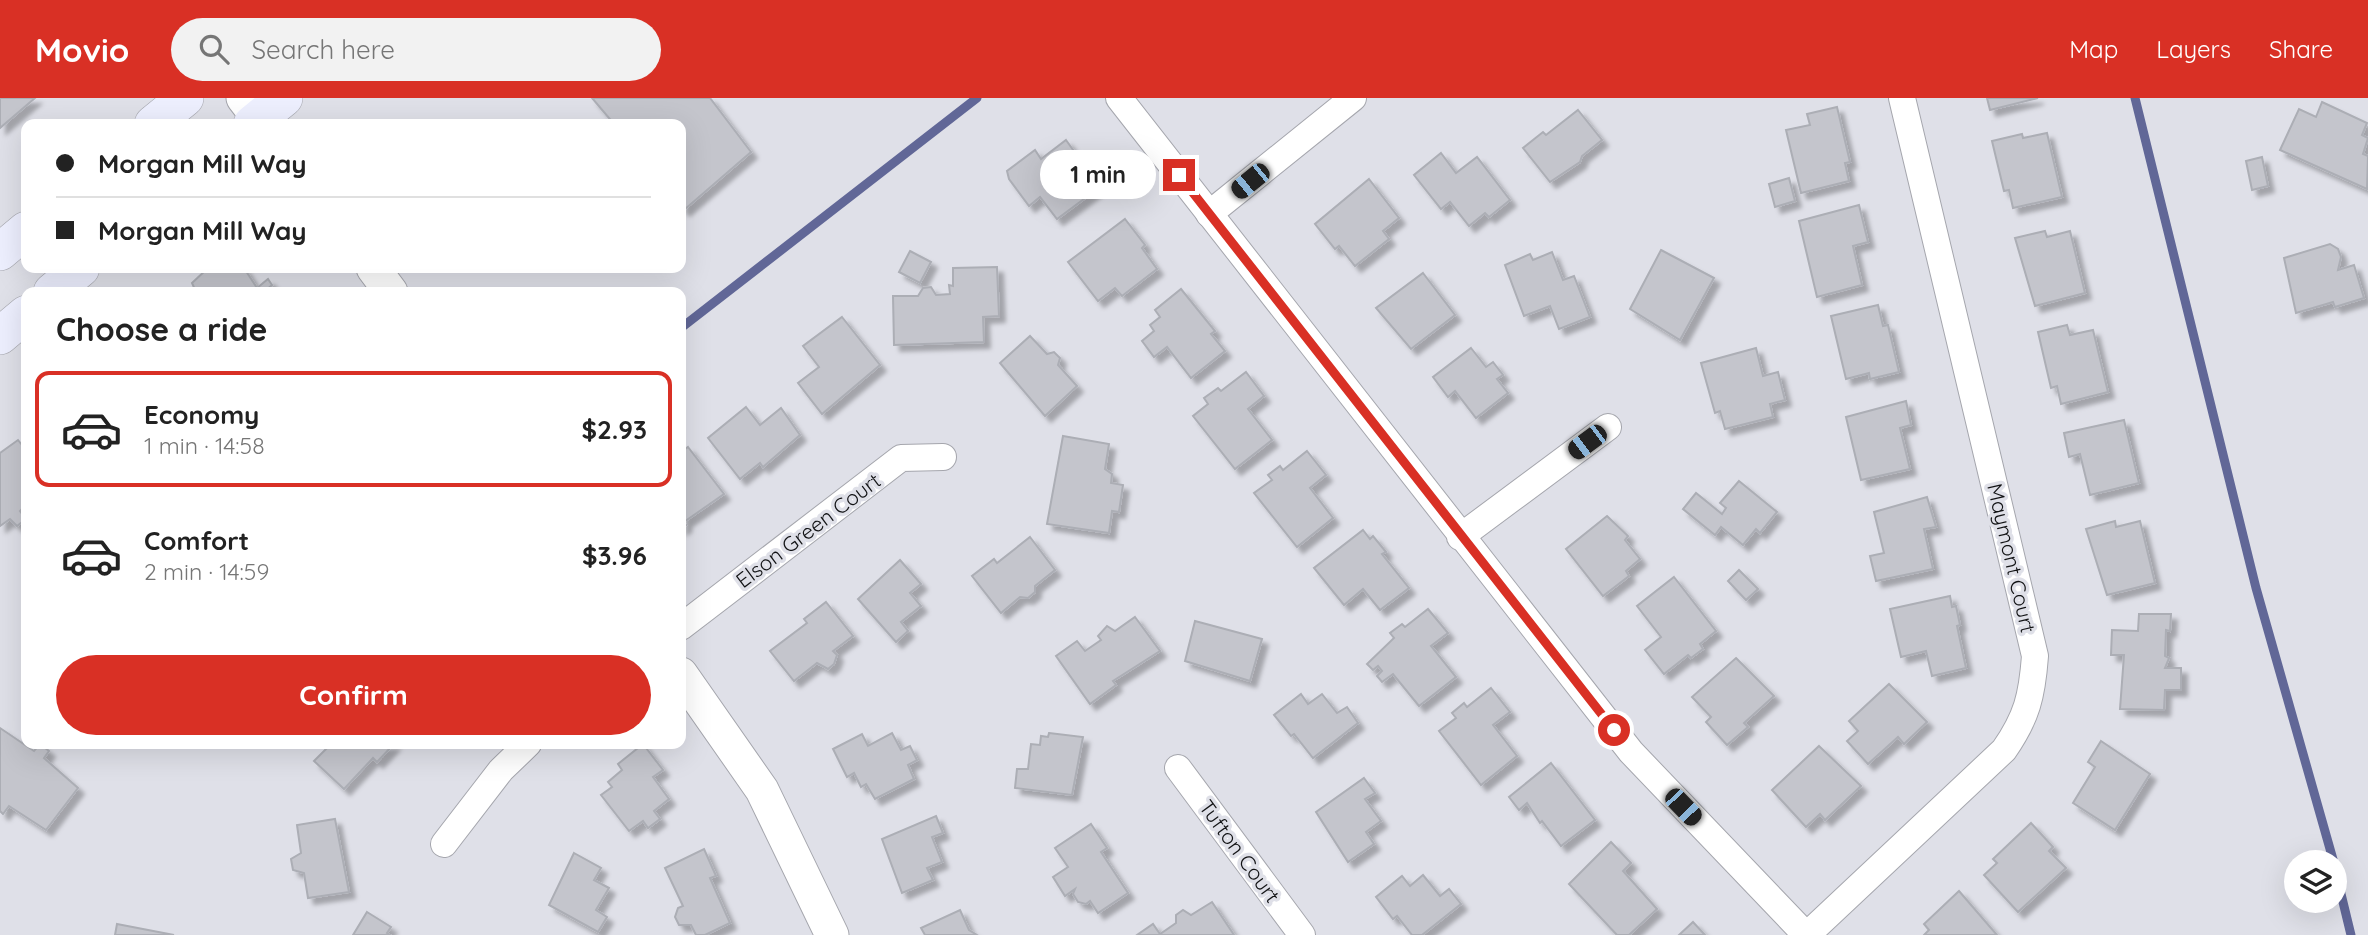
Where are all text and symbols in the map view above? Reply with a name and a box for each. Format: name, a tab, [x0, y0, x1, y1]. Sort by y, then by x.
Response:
search box	[171, 18, 661, 81]
text: Movio	[35, 29, 129, 70]
icon: search	[195, 30, 233, 68]
text: Search here	[251, 33, 395, 66]
text: Map	[2069, 34, 2118, 64]
text: Layers	[2156, 34, 2231, 64]
text: Share	[2269, 34, 2333, 64]
text: Morgan Mill Way	[98, 147, 307, 180]
callout: 1 min	[1039, 150, 1154, 200]
route end	[1163, 159, 1195, 191]
text: 1 min	[1070, 160, 1126, 189]
car	[1228, 160, 1273, 202]
text: Morgan Mill Way	[98, 214, 307, 247]
text: Choose a ride	[56, 309, 268, 349]
icon: car	[60, 398, 123, 461]
text: Economy	[144, 398, 259, 431]
text: $2.93	[581, 413, 647, 446]
car	[1564, 421, 1611, 463]
text: 1 min · 14:58	[144, 431, 265, 460]
street label: Elson Green Court	[730, 467, 886, 593]
street label: Maymont Court	[1982, 481, 2042, 635]
icon: car	[60, 524, 123, 587]
text: Comfort	[144, 524, 249, 557]
text: $3.96	[582, 539, 647, 572]
text: 2 min · 14:59	[144, 557, 269, 586]
button: Confirm	[56, 655, 651, 735]
route start	[1598, 714, 1630, 746]
car	[1661, 785, 1706, 829]
street label: Tufton Court	[1194, 794, 1286, 908]
map controls	[2284, 850, 2347, 913]
button: layers	[2284, 850, 2347, 913]

